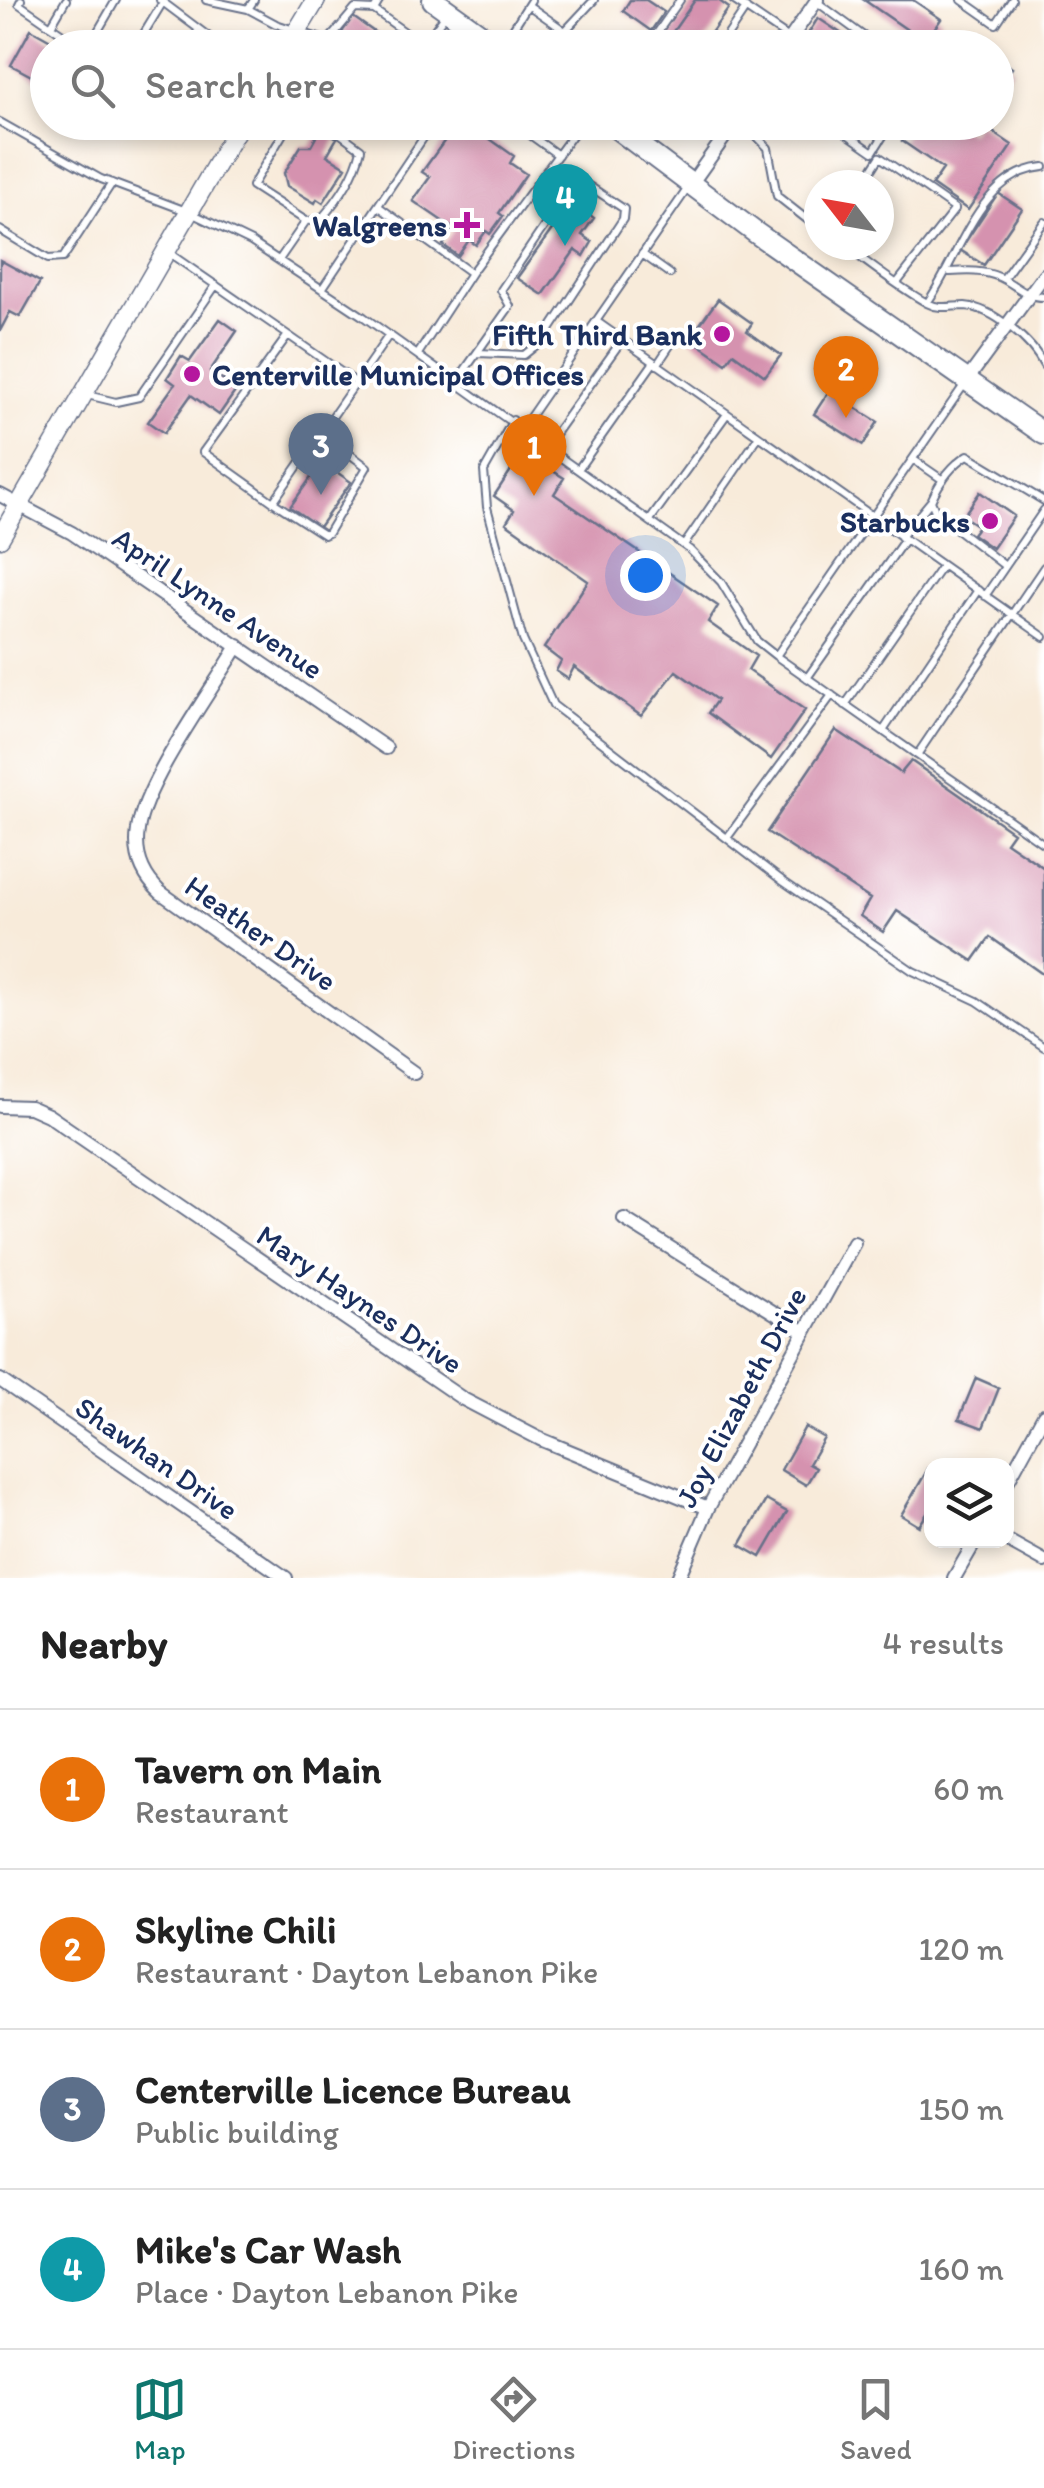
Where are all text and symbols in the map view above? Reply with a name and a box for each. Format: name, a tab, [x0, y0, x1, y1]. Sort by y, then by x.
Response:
search box	[30, 30, 1014, 140]
icon: search	[65, 58, 120, 113]
text: Search here	[145, 62, 336, 108]
pin: 4	[532, 164, 598, 246]
north arrow	[804, 170, 894, 260]
place label: Walgreens	[312, 207, 447, 244]
marker: Walgreens	[456, 214, 478, 236]
place label: Fifth Third Bank	[492, 316, 702, 353]
marker: Fifth Third Bank	[711, 323, 733, 345]
pin: 2	[814, 336, 878, 418]
place label: Centerville Municipal Offices	[212, 356, 584, 393]
marker: Centerville Municipal Offices	[181, 363, 203, 385]
pin: 3	[288, 412, 354, 495]
pin: 1	[502, 414, 566, 496]
place label: Starbucks	[840, 503, 970, 540]
marker: Starbucks	[979, 510, 1001, 532]
street label: April Lynne Avenue	[106, 519, 330, 687]
your location	[620, 550, 671, 601]
street label: Heather Drive	[178, 867, 344, 999]
street label: Mary Haynes Drive	[250, 1216, 470, 1382]
street label: Joy Elizabeth Drive	[667, 1281, 815, 1513]
street label: Shawhan Drive	[68, 1388, 246, 1528]
map controls	[924, 1458, 1014, 1548]
button: layers	[924, 1458, 1014, 1548]
text: Nearby	[40, 1618, 167, 1669]
text: 4 results	[883, 1624, 1004, 1662]
text: Tavern on Main	[135, 1747, 381, 1793]
text: 1	[65, 1770, 80, 1808]
text: 60 m	[933, 1770, 1004, 1808]
text: Restaurant	[135, 1793, 289, 1831]
text: Skyline Chili	[135, 1907, 336, 1953]
text: 2	[64, 1930, 81, 1968]
text: 120 m	[918, 1930, 1004, 1968]
text: Restaurant · Dayton Lebanon Pike	[135, 1953, 598, 1991]
text: Centerville Licence Bureau	[135, 2067, 571, 2113]
text: 3	[64, 2090, 81, 2128]
text: 150 m	[919, 2090, 1004, 2128]
text: Public building	[135, 2113, 339, 2151]
text: Mike's Car Wash	[135, 2227, 401, 2273]
text: 4	[63, 2250, 82, 2288]
text: 160 m	[918, 2250, 1004, 2288]
text: Place · Dayton Lebanon Pike	[135, 2273, 518, 2311]
tab: Map	[132, 2372, 187, 2466]
tab: Directions	[452, 2372, 575, 2466]
tab: Saved	[840, 2372, 912, 2466]

